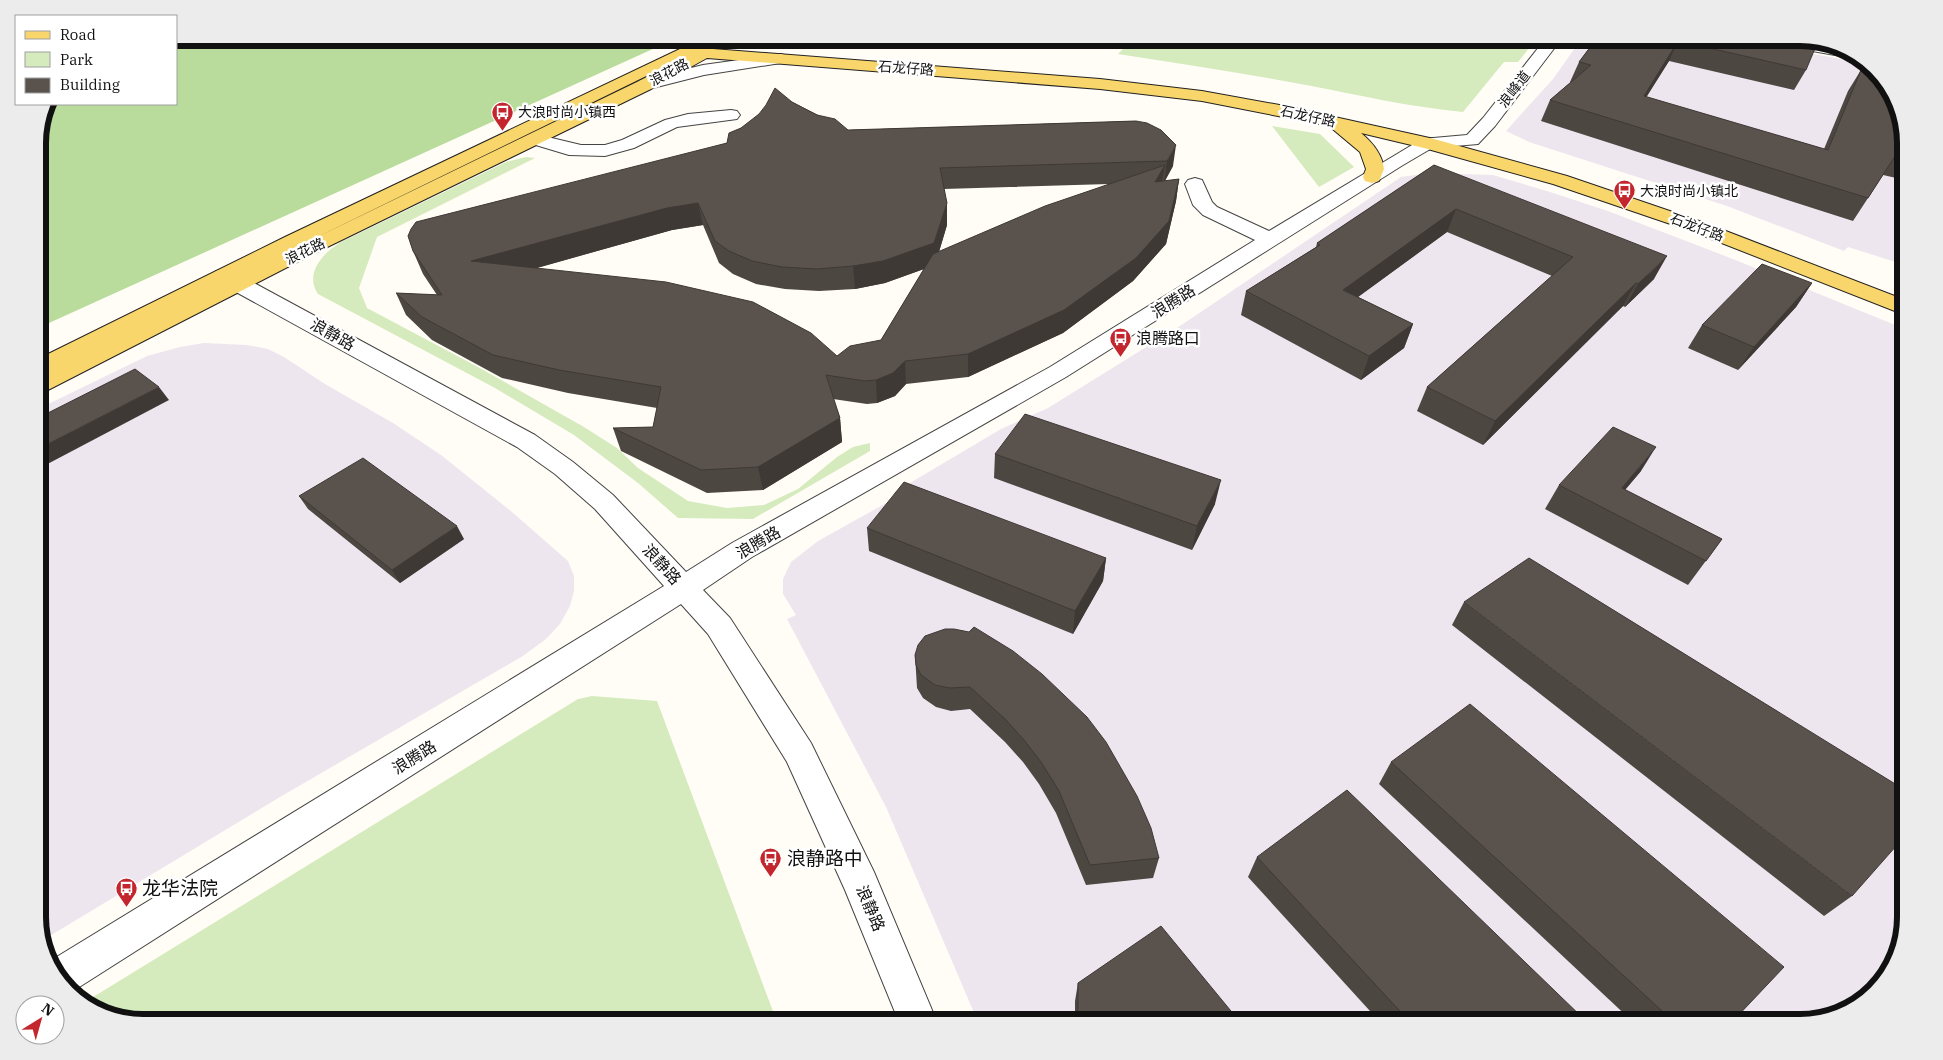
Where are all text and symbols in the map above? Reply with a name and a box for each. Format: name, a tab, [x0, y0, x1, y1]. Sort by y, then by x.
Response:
legend	[15, 15, 178, 105]
text: Road	[60, 25, 96, 44]
text: Park	[60, 50, 93, 69]
street label: 浪花路	[646, 54, 692, 90]
street label: 石龙仔路	[877, 57, 935, 79]
street label: 浪峰道	[1494, 67, 1534, 111]
text: Building	[60, 75, 120, 94]
bus stop icon: 大浪时尚小镇西	[490, 100, 514, 131]
street label: 石龙仔路	[1279, 101, 1337, 131]
place label: 大浪时尚小镇西	[518, 103, 616, 121]
bus stop icon: 大浪时尚小镇北	[1612, 179, 1636, 210]
place label: 大浪时尚小镇北	[1640, 182, 1738, 200]
street label: 石龙仔路	[1668, 209, 1726, 245]
street label: 浪花路	[282, 234, 328, 268]
street label: 浪腾路	[1147, 280, 1199, 322]
street label: 浪静路	[307, 314, 359, 354]
bus stop icon: 浪腾路口	[1108, 326, 1132, 357]
place label: 浪腾路口	[1136, 328, 1200, 348]
street label: 浪腾路	[732, 521, 784, 563]
street label: 浪静路	[639, 539, 685, 589]
street label: 浪腾路	[388, 736, 440, 778]
bus stop icon: 浪静路中	[759, 846, 783, 877]
place label: 浪静路中	[787, 846, 863, 870]
bus stop icon: 龙华法院	[114, 876, 138, 907]
place label: 龙华法院	[142, 876, 218, 900]
street label: 浪静路	[852, 882, 890, 934]
north arrow	[15, 995, 65, 1045]
text: N	[38, 999, 58, 1020]

